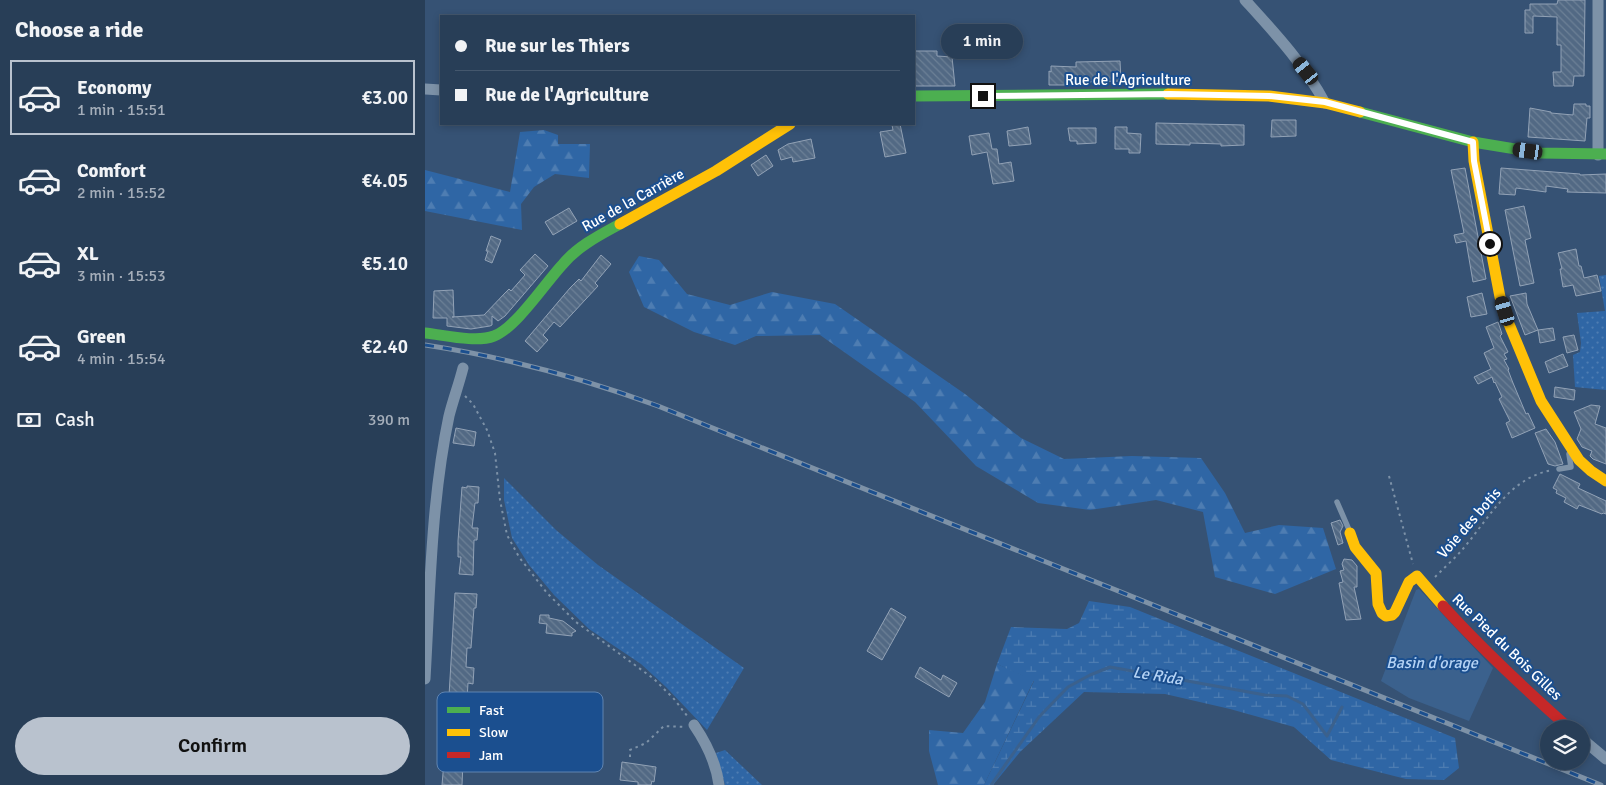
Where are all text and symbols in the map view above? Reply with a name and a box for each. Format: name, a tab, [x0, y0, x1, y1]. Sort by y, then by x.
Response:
text: Choose a ride	[15, 16, 143, 43]
callout: 1 min	[942, 23, 1024, 58]
text: 1 min	[963, 31, 1001, 51]
text: Rue sur les Thiers	[485, 34, 630, 58]
car	[1290, 55, 1321, 87]
street label: Rue de l'Agriculture	[1065, 71, 1191, 89]
icon: car	[17, 75, 62, 120]
text: Economy	[77, 76, 151, 100]
text: Rue de l'Agriculture	[485, 83, 649, 107]
route end	[972, 85, 994, 107]
text: €3.00	[362, 86, 408, 110]
text: 1 min · 15:51	[77, 100, 166, 120]
car	[1512, 141, 1543, 161]
icon: car	[17, 158, 62, 203]
text: Comfort	[77, 159, 146, 183]
street label: Rue de la Carrière	[579, 165, 687, 235]
text: €4.05	[362, 169, 408, 193]
text: 2 min · 15:52	[77, 183, 166, 203]
route start	[1479, 233, 1501, 255]
icon: car	[17, 241, 62, 286]
text: XL	[77, 242, 99, 266]
text: €5.10	[362, 252, 408, 276]
text: 3 min · 15:53	[77, 266, 166, 286]
car	[1493, 294, 1516, 328]
icon: car	[17, 324, 62, 369]
text: Green	[77, 325, 126, 349]
text: €2.40	[362, 335, 408, 359]
text: 4 min · 15:54	[77, 349, 166, 369]
icon: cash	[15, 406, 43, 434]
text: Cash	[55, 408, 95, 432]
text: 390 m	[368, 410, 410, 430]
street label: Voie des botis	[1434, 484, 1505, 562]
street label: Rue Pied du Bois Gilles	[1448, 590, 1566, 704]
water label: Basin d'orage	[1386, 653, 1479, 673]
water label: Le Rida	[1132, 662, 1185, 690]
legend	[437, 692, 603, 772]
text: Fast	[479, 702, 504, 719]
button: Confirm	[15, 717, 410, 775]
map controls	[1540, 720, 1590, 770]
button: layers	[1540, 720, 1590, 770]
text: Slow	[479, 724, 508, 741]
text: Jam	[479, 747, 503, 764]

